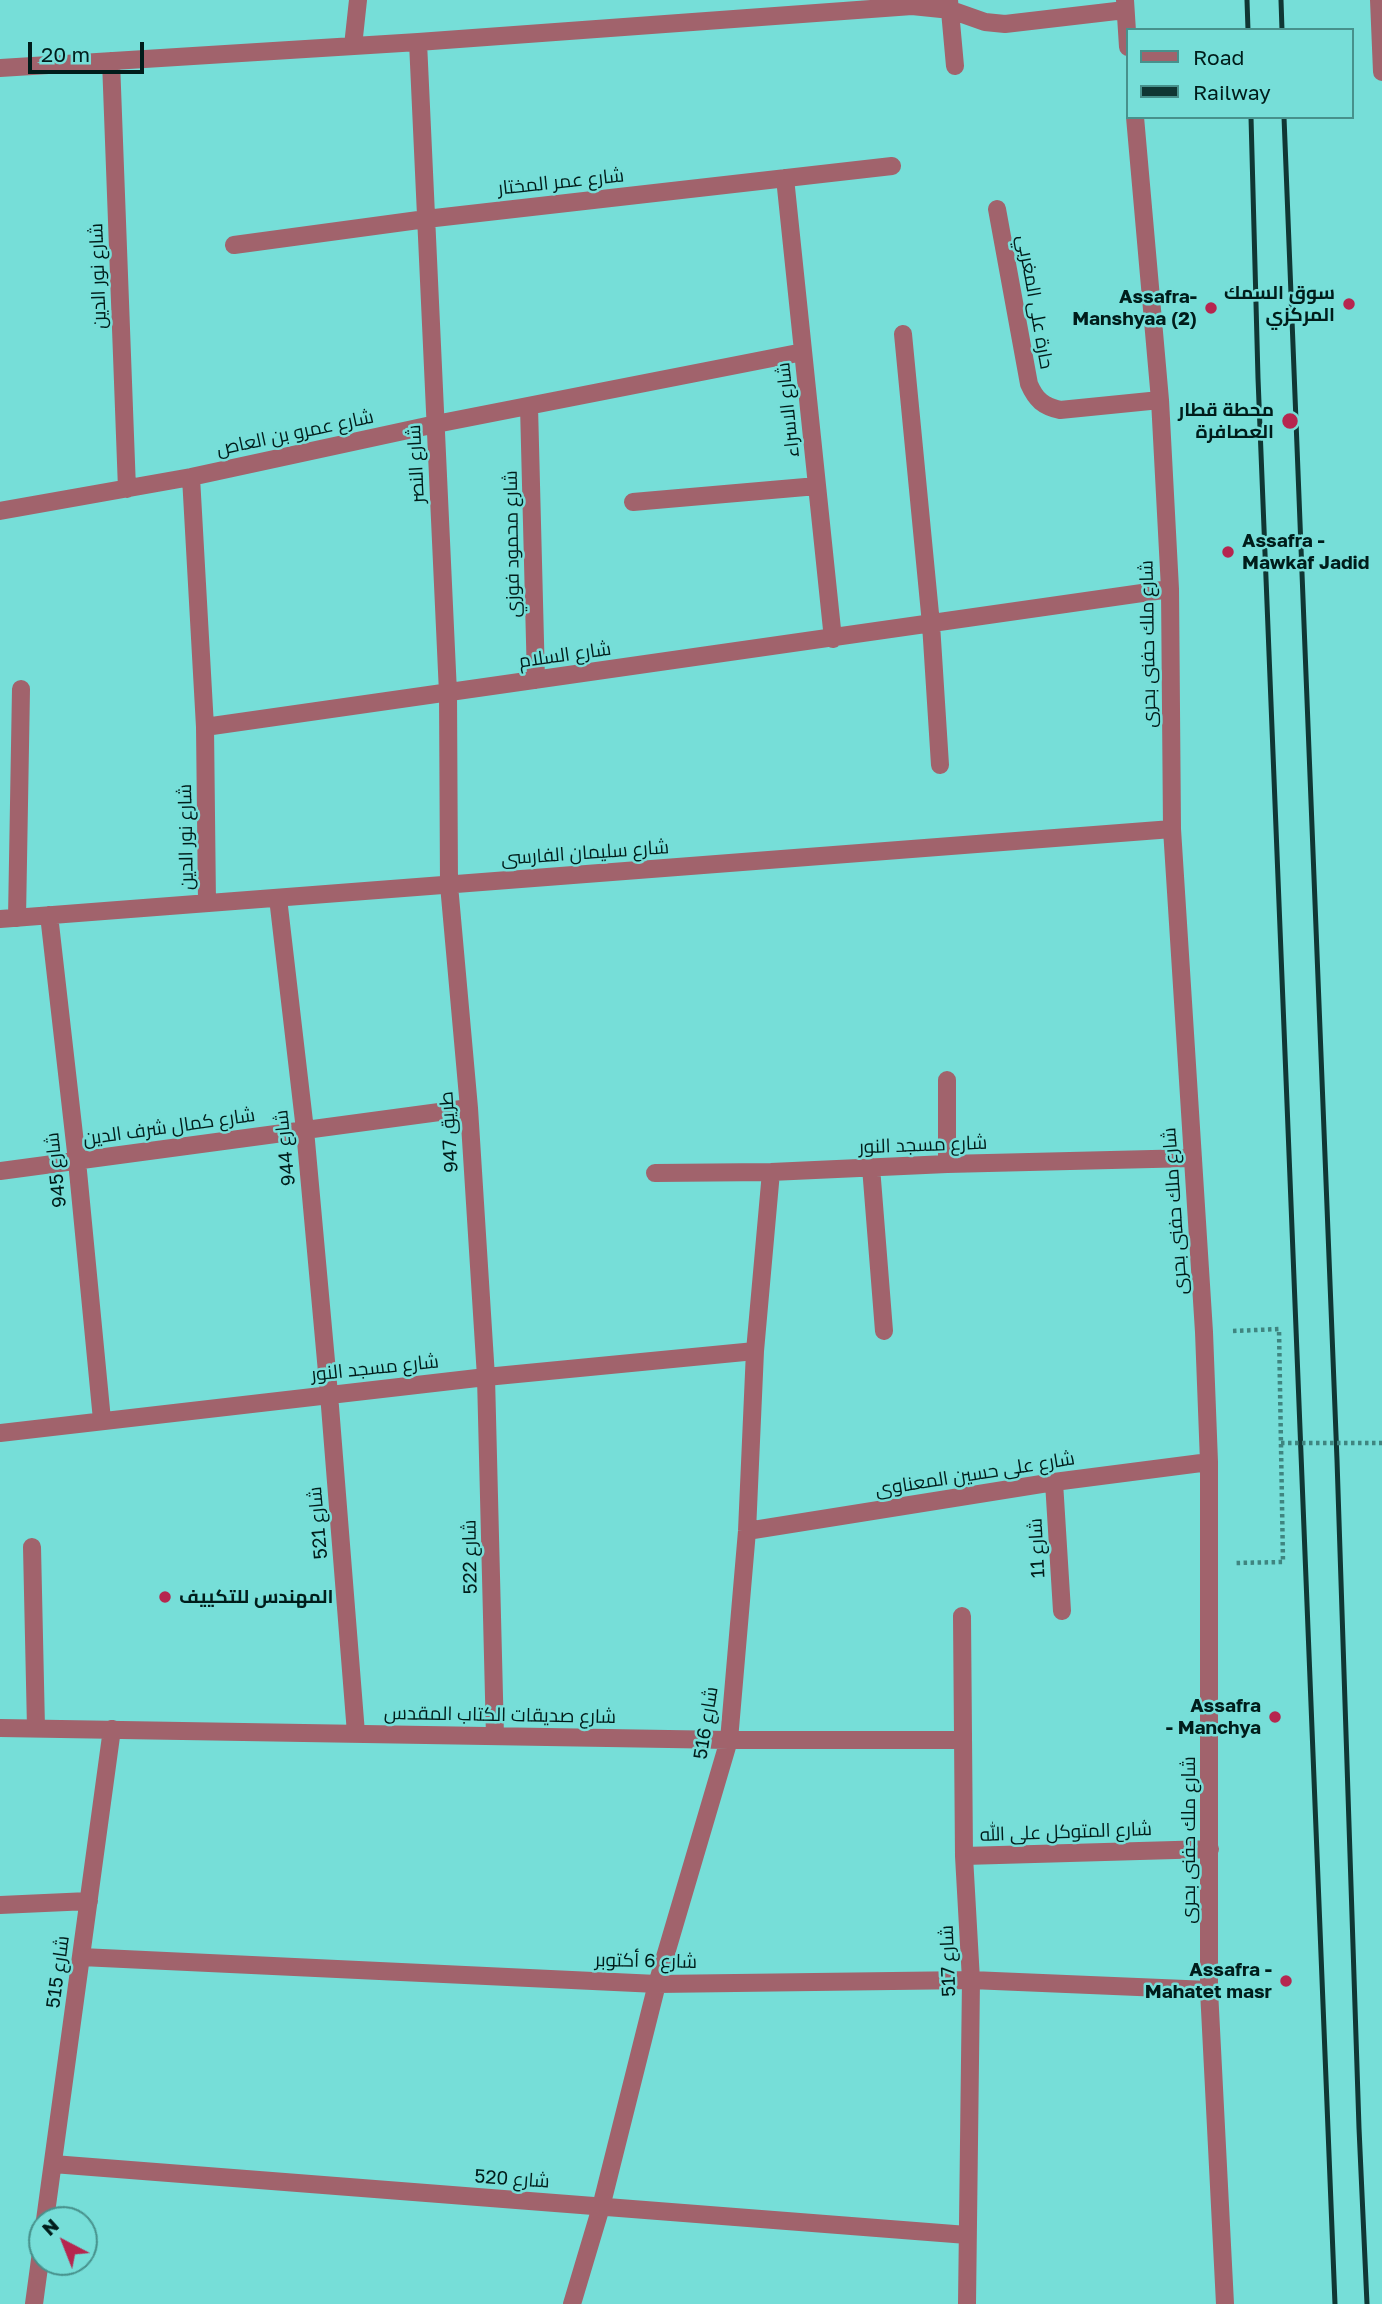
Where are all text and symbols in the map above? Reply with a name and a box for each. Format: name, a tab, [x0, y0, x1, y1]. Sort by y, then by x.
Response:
scale bar	[32, 28, 147, 72]
legend	[1126, 28, 1354, 119]
text: 20 m	[41, 41, 90, 67]
text: Road	[1193, 44, 1244, 70]
text: Railway	[1193, 79, 1271, 105]
street label: شارع عمر المختار	[497, 164, 625, 200]
street label: شارع نور الدين	[85, 223, 111, 329]
street label: حارة على المغربي	[1012, 233, 1058, 371]
place label: سوق السمك المركزي	[1224, 282, 1335, 326]
place label: Assafra- Manshyaa (2)	[1072, 286, 1197, 330]
marker: سوق السمك المركزي	[1341, 296, 1357, 312]
marker: Assafra- Manshyaa (2)	[1203, 300, 1219, 316]
street label: شارع الاسراء	[772, 361, 804, 459]
place label: محطة قطار العصافرة	[1178, 399, 1274, 443]
street label: شارع عمرو بن العاص	[214, 405, 376, 461]
marker: محطة قطار العصافرة	[1280, 411, 1300, 431]
street label: شارع النصر	[403, 424, 429, 504]
street label: شارع محمود فوزي	[499, 470, 525, 618]
place label: Assafra - Mawkaf Jadid	[1242, 530, 1369, 574]
marker: Assafra - Mawkaf Jadid	[1220, 544, 1236, 560]
street label: شارع ملك حفنى بحرى	[1135, 560, 1161, 728]
street label: شارع السلام	[517, 637, 613, 673]
street label: شارع نور الدين	[174, 784, 198, 890]
street label: شارع سليمان الفارسى	[500, 836, 670, 870]
street label: طريق 947	[435, 1091, 463, 1173]
street label: شارع كمال شرف الدين	[81, 1104, 257, 1150]
street label: شارع 944	[270, 1109, 300, 1187]
street label: شارع ملك حفنى بحرى	[1158, 1127, 1192, 1295]
street label: شارع 945	[41, 1131, 71, 1209]
street label: شارع مسجد النور	[858, 1131, 988, 1159]
street label: شارع مسجد النور	[310, 1350, 440, 1386]
street label: شارع على حسين المعناوى	[874, 1447, 1076, 1501]
street label: شارع 521	[303, 1486, 333, 1560]
street label: شارع 11	[1024, 1517, 1050, 1579]
street label: شارع 522	[458, 1520, 482, 1594]
place label: المهندس للتكييف	[179, 1586, 334, 1608]
marker: المهندس للتكييف	[157, 1589, 173, 1605]
street label: شارع 516	[689, 1685, 723, 1761]
place label: Assafra - Manchya	[1166, 1695, 1261, 1739]
street label: شارع صديقات الكتاب المقدس	[384, 1702, 616, 1728]
marker: Assafra - Manchya	[1267, 1709, 1283, 1725]
street label: شارع ملك حفنى بحرى	[1178, 1756, 1200, 1924]
street label: شارع المتوكل على الله	[979, 1818, 1153, 1846]
street label: شارع 517	[935, 1925, 961, 1997]
street label: شارع 515	[42, 1934, 74, 2010]
street label: شارع 6 أكتوبر	[595, 1949, 697, 1973]
place label: Assafra - Mahatet masr	[1145, 1959, 1272, 2003]
marker: Assafra - Mahatet masr	[1278, 1973, 1294, 1989]
street label: شارع 520	[474, 2165, 550, 2193]
north arrow	[28, 2206, 98, 2276]
text: N	[37, 2213, 63, 2240]

